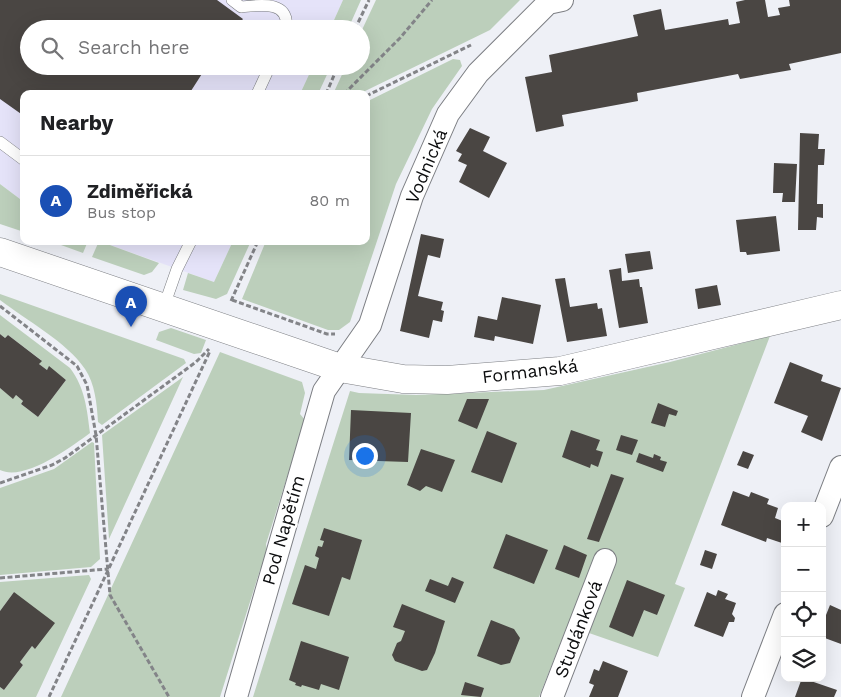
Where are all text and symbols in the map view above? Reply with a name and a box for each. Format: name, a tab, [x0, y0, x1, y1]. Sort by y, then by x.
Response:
search box	[20, 20, 370, 75]
icon: search	[38, 34, 66, 62]
text: Search here	[78, 36, 189, 59]
text: Nearby	[40, 110, 113, 135]
street label: Vodnická	[401, 125, 451, 207]
text: Zdiměřická	[87, 180, 192, 203]
text: A	[51, 191, 61, 210]
text: 80 m	[309, 191, 350, 210]
text: Bus stop	[87, 203, 156, 222]
pin: A	[115, 286, 147, 327]
street label: Formanská	[481, 355, 579, 387]
your location	[352, 443, 378, 469]
street label: Pod Napětím	[257, 473, 309, 587]
map controls	[781, 502, 826, 682]
button: +	[781, 502, 826, 547]
button: −	[781, 547, 826, 592]
street label: Studánková	[550, 577, 606, 681]
button: locate	[781, 592, 826, 637]
button: layers	[781, 637, 826, 682]

